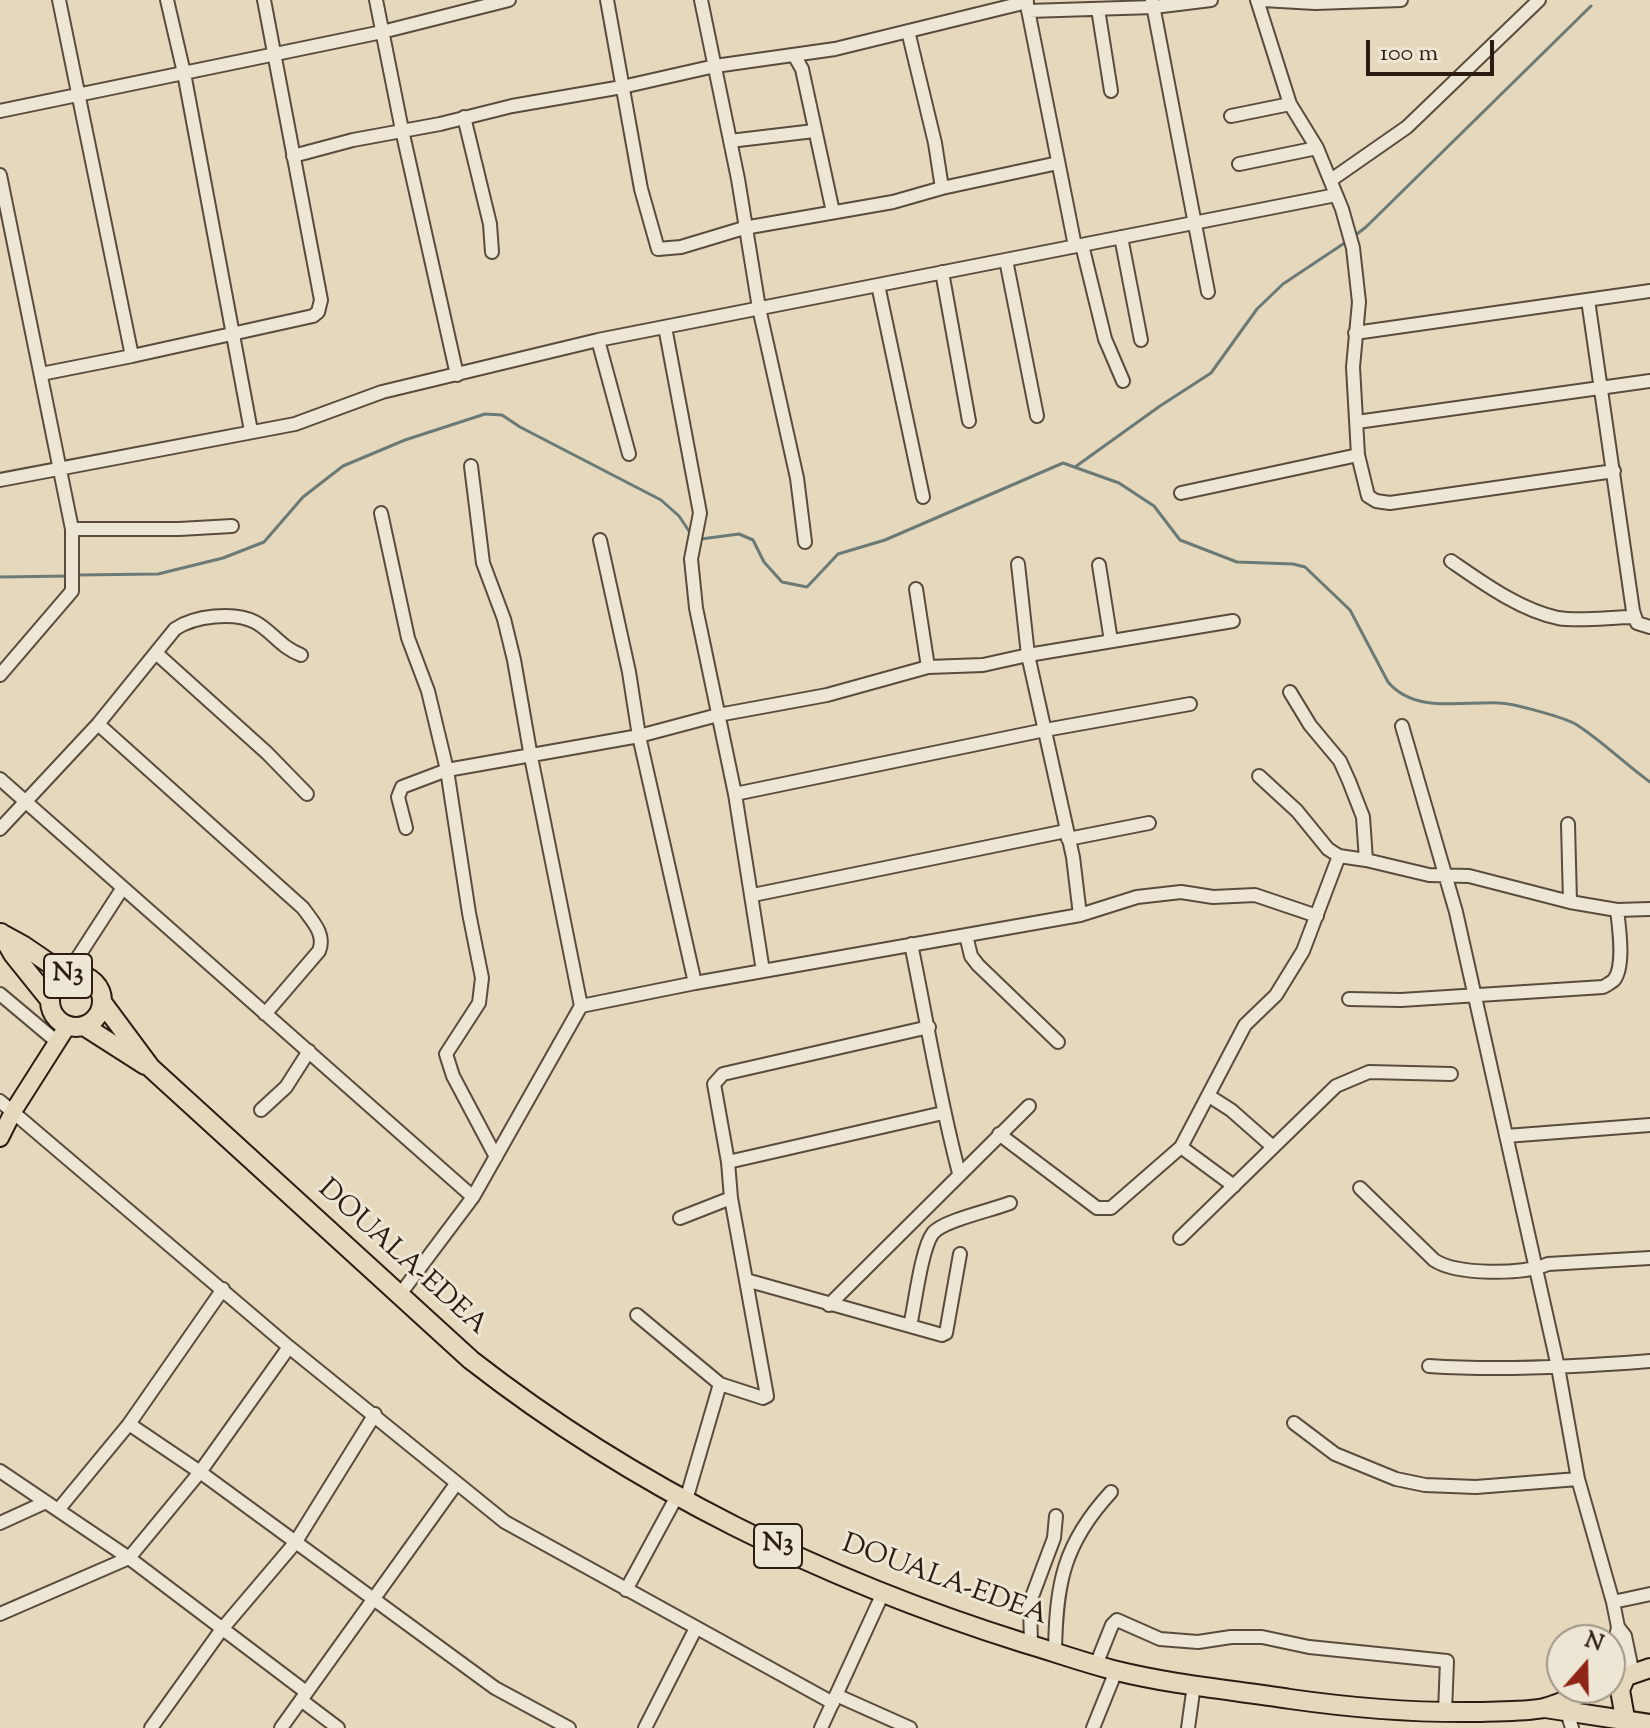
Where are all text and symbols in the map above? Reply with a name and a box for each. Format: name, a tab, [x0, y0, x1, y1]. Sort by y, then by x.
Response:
scale bar	[1370, 24, 1498, 74]
text: 100 m	[1380, 37, 1438, 71]
road number: N3	[44, 954, 92, 998]
street label: DOUALA-EDEA	[309, 1174, 493, 1344]
road number: N3	[754, 1524, 802, 1568]
street label: DOUALA-EDEA	[837, 1529, 1051, 1635]
north arrow	[1546, 1624, 1626, 1704]
text: N	[1580, 1625, 1607, 1661]

